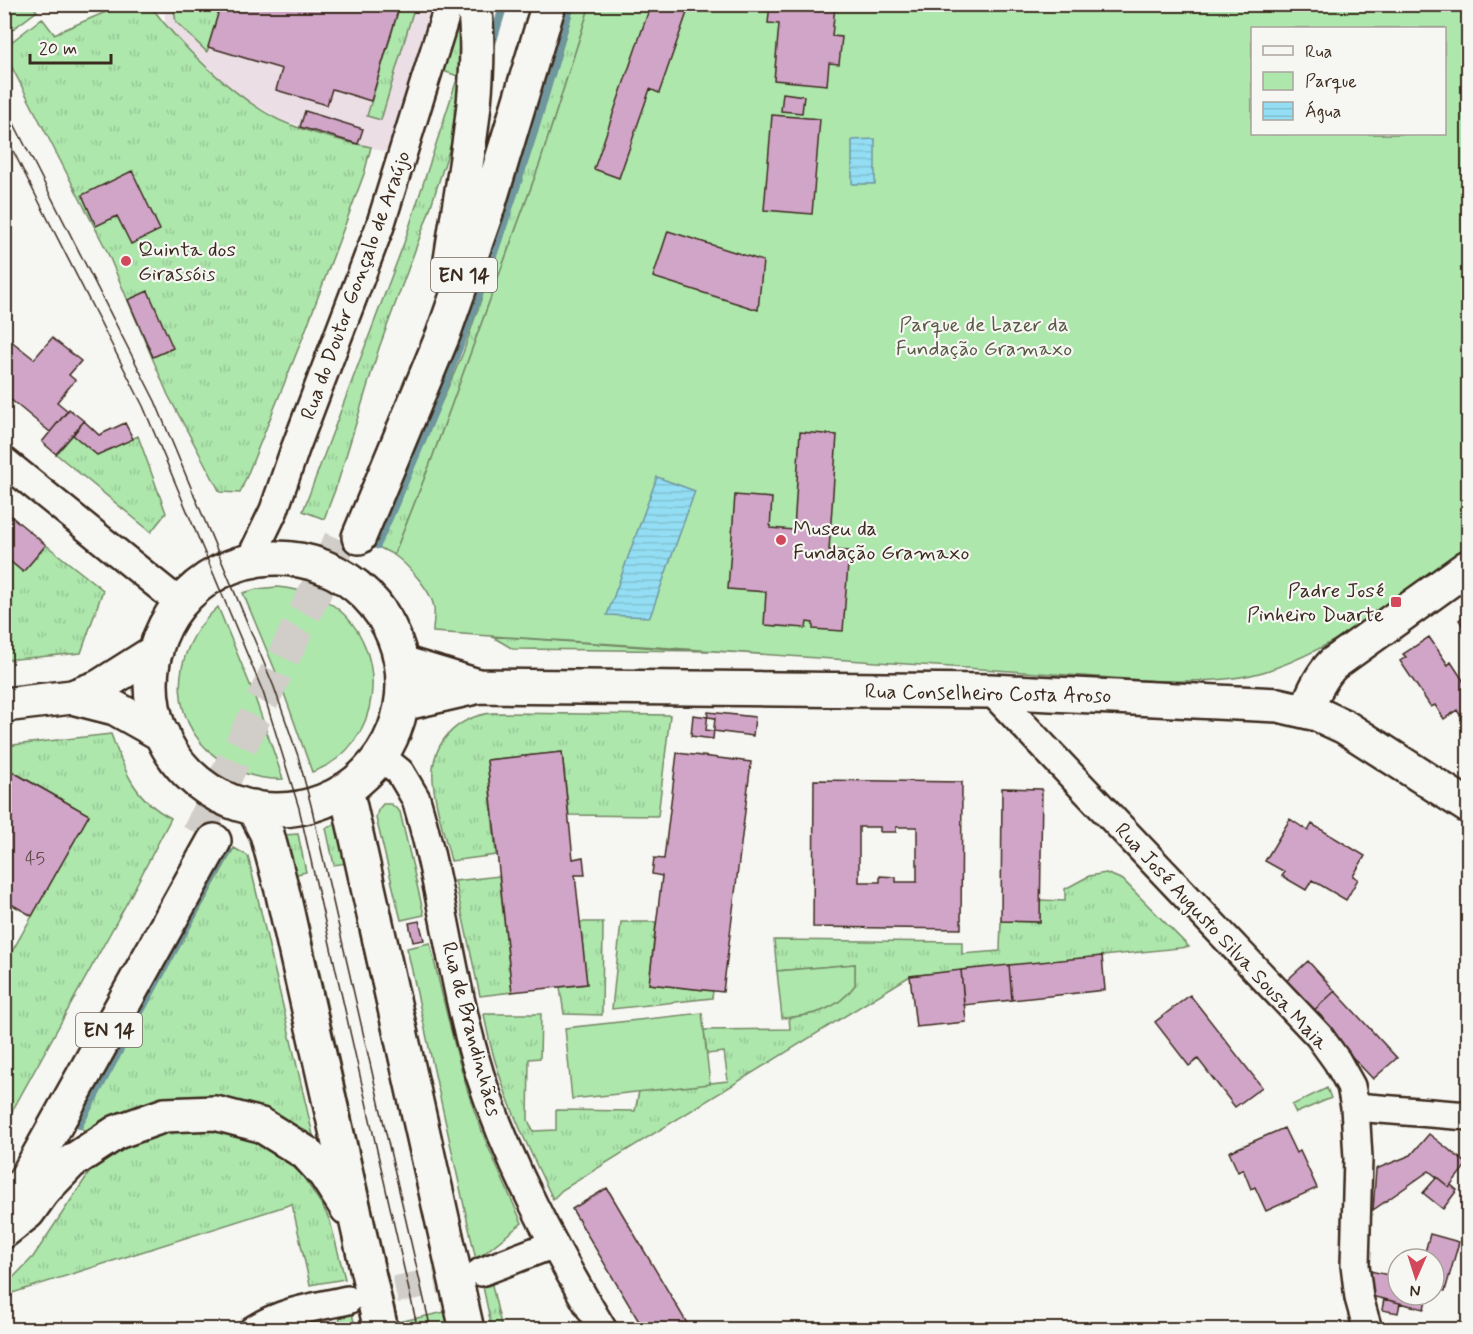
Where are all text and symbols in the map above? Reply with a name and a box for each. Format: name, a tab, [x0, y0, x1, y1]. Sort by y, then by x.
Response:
scale bar	[30, 27, 111, 65]
legend	[1251, 27, 1446, 135]
text: 20 m	[39, 37, 77, 61]
text: Rua	[1305, 40, 1332, 64]
text: Parque	[1305, 70, 1357, 94]
text: Água	[1305, 100, 1341, 124]
street label: Rua do Doutor Gonçalo de Araújo	[294, 147, 418, 424]
place label: Quinta dos Girassóis	[138, 236, 236, 288]
marker: Quinta dos Girassóis	[119, 254, 133, 268]
road number: EN 14	[431, 258, 497, 292]
park label: Parque de Lazer da Fundação Gramaxo	[896, 311, 1072, 363]
place label: Museu da Fundação Gramaxo	[793, 515, 970, 567]
marker: Museu da Fundação Gramaxo	[774, 533, 788, 547]
place label: Padre José Pinheiro Duarte	[1247, 577, 1384, 629]
marker: Padre José Pinheiro Duarte	[1389, 595, 1403, 609]
street label: Rua Conselheiro Costa Aroso	[864, 678, 1112, 710]
street label: Rua José Augusto Silva Sousa Maia	[1108, 817, 1335, 1057]
house number: 45	[25, 847, 45, 871]
street label: Rua de Brandinhães	[434, 939, 508, 1120]
road number: EN 14	[76, 1013, 142, 1047]
north arrow	[1386, 1247, 1446, 1307]
text: N	[1409, 1280, 1421, 1301]

